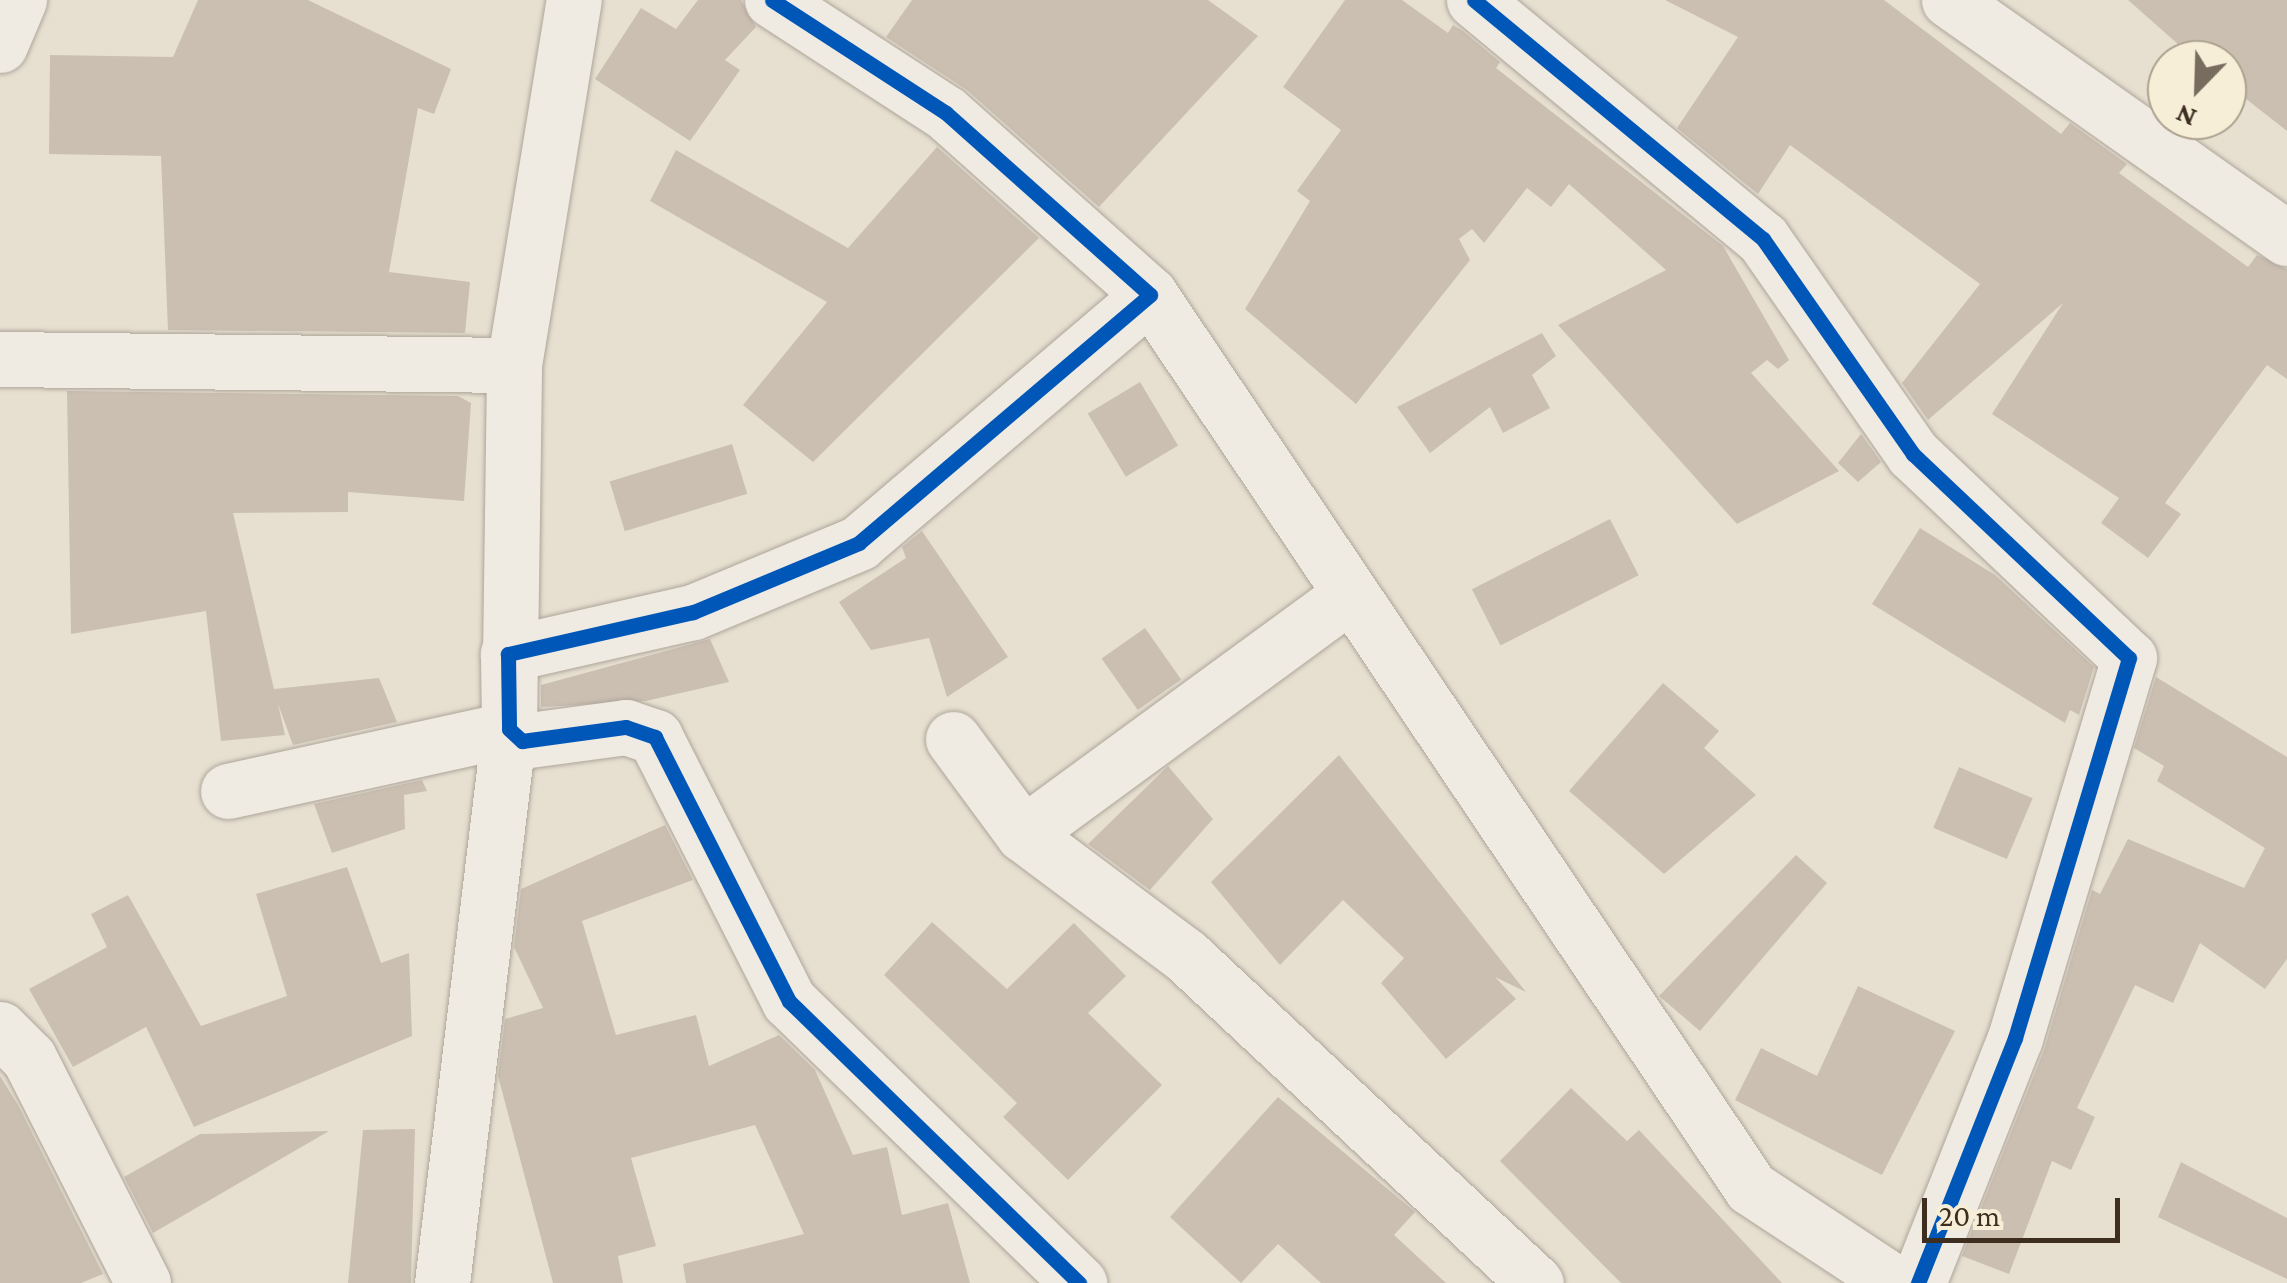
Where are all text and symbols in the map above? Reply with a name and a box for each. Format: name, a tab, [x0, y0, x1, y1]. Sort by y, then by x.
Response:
north arrow	[2147, 40, 2247, 140]
text: N	[2171, 98, 2201, 134]
scale bar	[1927, 1178, 2124, 1240]
text: 20 m	[1939, 1199, 2000, 1232]

